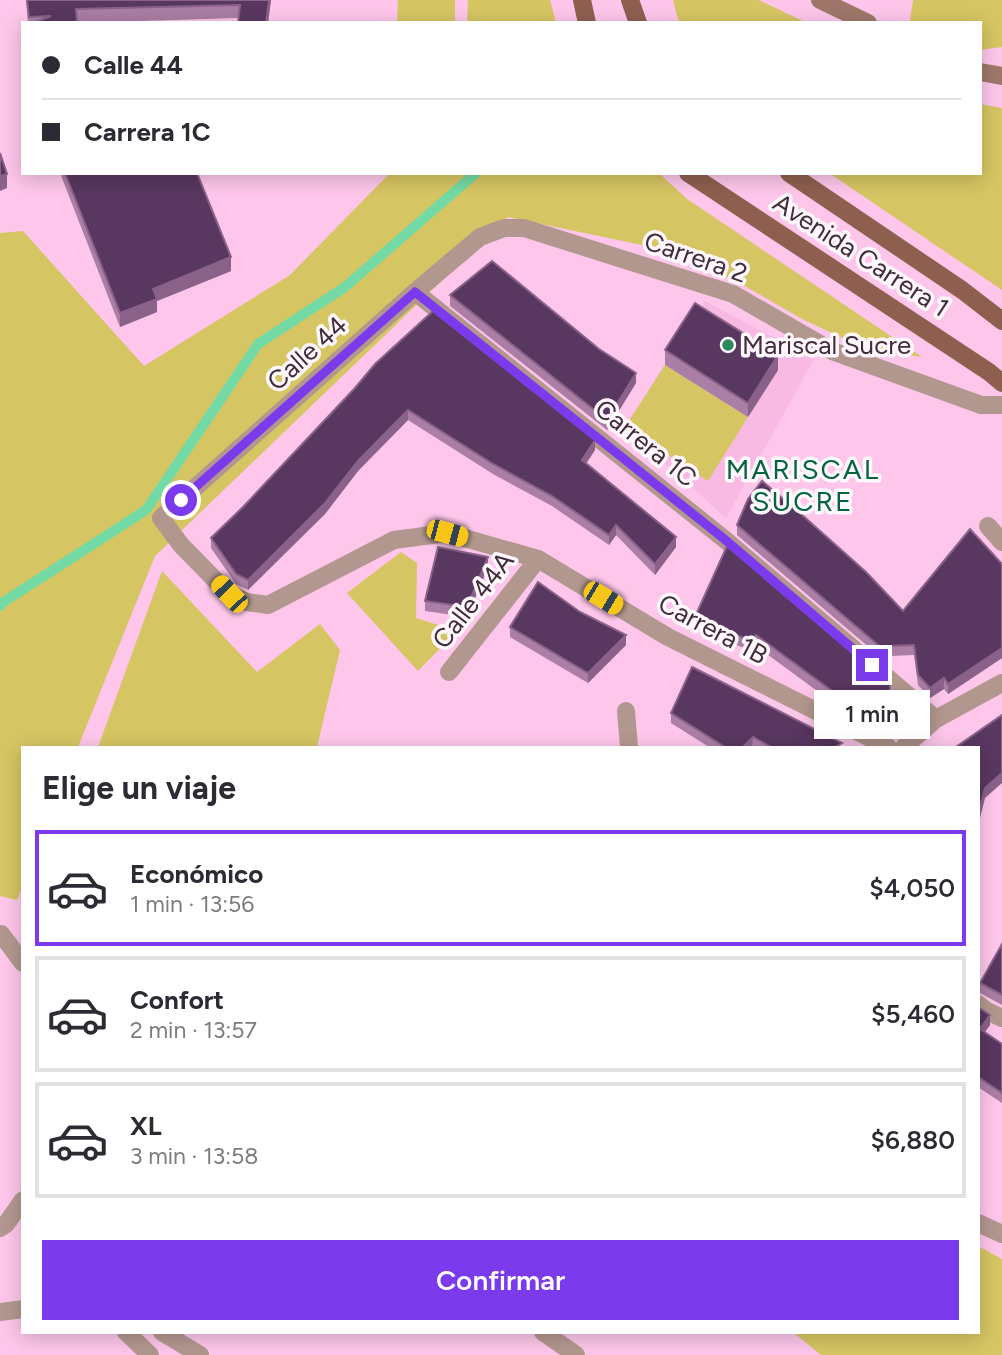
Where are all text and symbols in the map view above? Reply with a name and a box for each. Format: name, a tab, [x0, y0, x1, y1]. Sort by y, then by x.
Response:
text: Calle 44	[84, 49, 183, 81]
text: Carrera 1C	[84, 116, 211, 148]
street label: Avenida Carrera 1	[767, 186, 955, 324]
street label: Carrera 2	[640, 224, 752, 290]
street label: Calle 44	[260, 309, 354, 397]
place label: Mariscal Sucre	[742, 329, 911, 361]
marker: Mariscal Sucre	[720, 337, 736, 353]
street label: Carrera 1C	[589, 392, 703, 494]
district label: MARISCAL SUCRE	[726, 452, 880, 518]
route start	[165, 484, 197, 516]
car	[424, 517, 471, 549]
street label: Calle 44A	[425, 545, 521, 655]
car	[207, 572, 252, 616]
car	[580, 578, 627, 618]
street label: Carrera 1B	[653, 587, 773, 671]
route end	[856, 649, 888, 681]
callout: 1 min	[814, 690, 930, 738]
text: 1 min	[845, 700, 899, 728]
text: Elige un viaje	[42, 769, 236, 807]
icon: car	[46, 857, 109, 920]
text: Económico	[130, 858, 263, 890]
text: $4,050	[869, 872, 955, 904]
text: 1 min · 13:56	[130, 890, 254, 918]
icon: car	[46, 983, 109, 1046]
text: Confort	[130, 984, 224, 1016]
text: $5,460	[871, 998, 955, 1030]
text: 2 min · 13:57	[130, 1016, 257, 1044]
icon: car	[46, 1109, 109, 1172]
text: XL	[130, 1110, 162, 1142]
text: $6,880	[871, 1124, 955, 1156]
text: 3 min · 13:58	[130, 1142, 258, 1170]
button: Confirmar	[42, 1240, 959, 1320]

